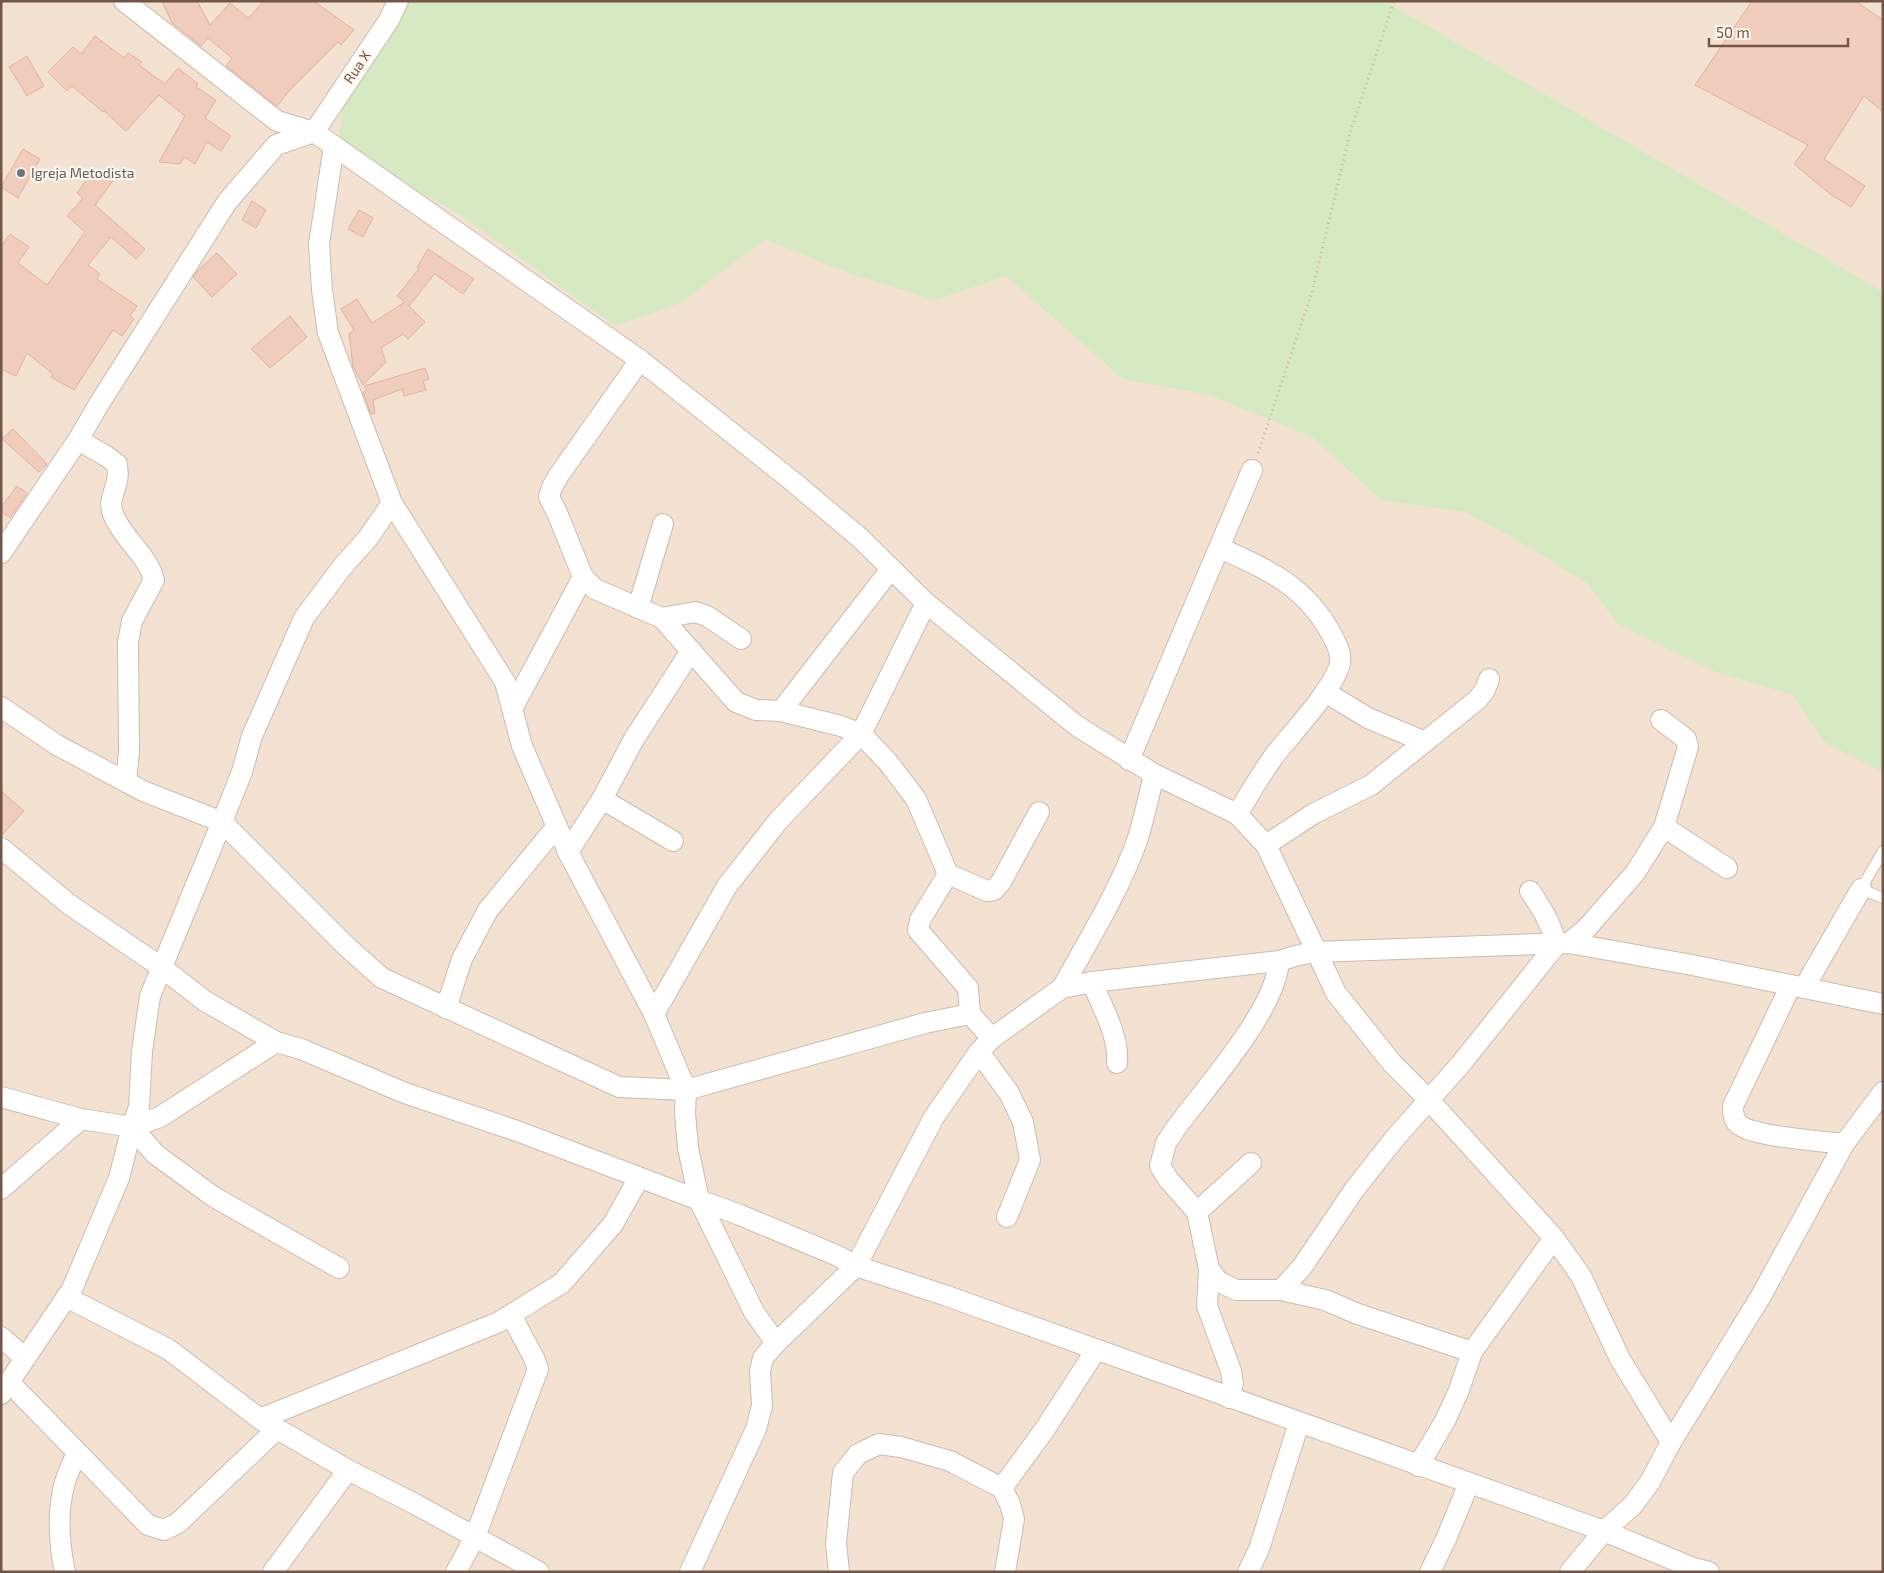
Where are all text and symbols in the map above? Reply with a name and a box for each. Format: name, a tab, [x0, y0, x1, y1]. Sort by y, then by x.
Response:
scale bar	[1709, 15, 1848, 47]
text: 50 m	[1716, 23, 1750, 41]
street label: Rua X	[339, 47, 374, 86]
place label: Igreja Metodista	[31, 164, 134, 181]
marker: Igreja Metodista	[15, 167, 27, 179]

